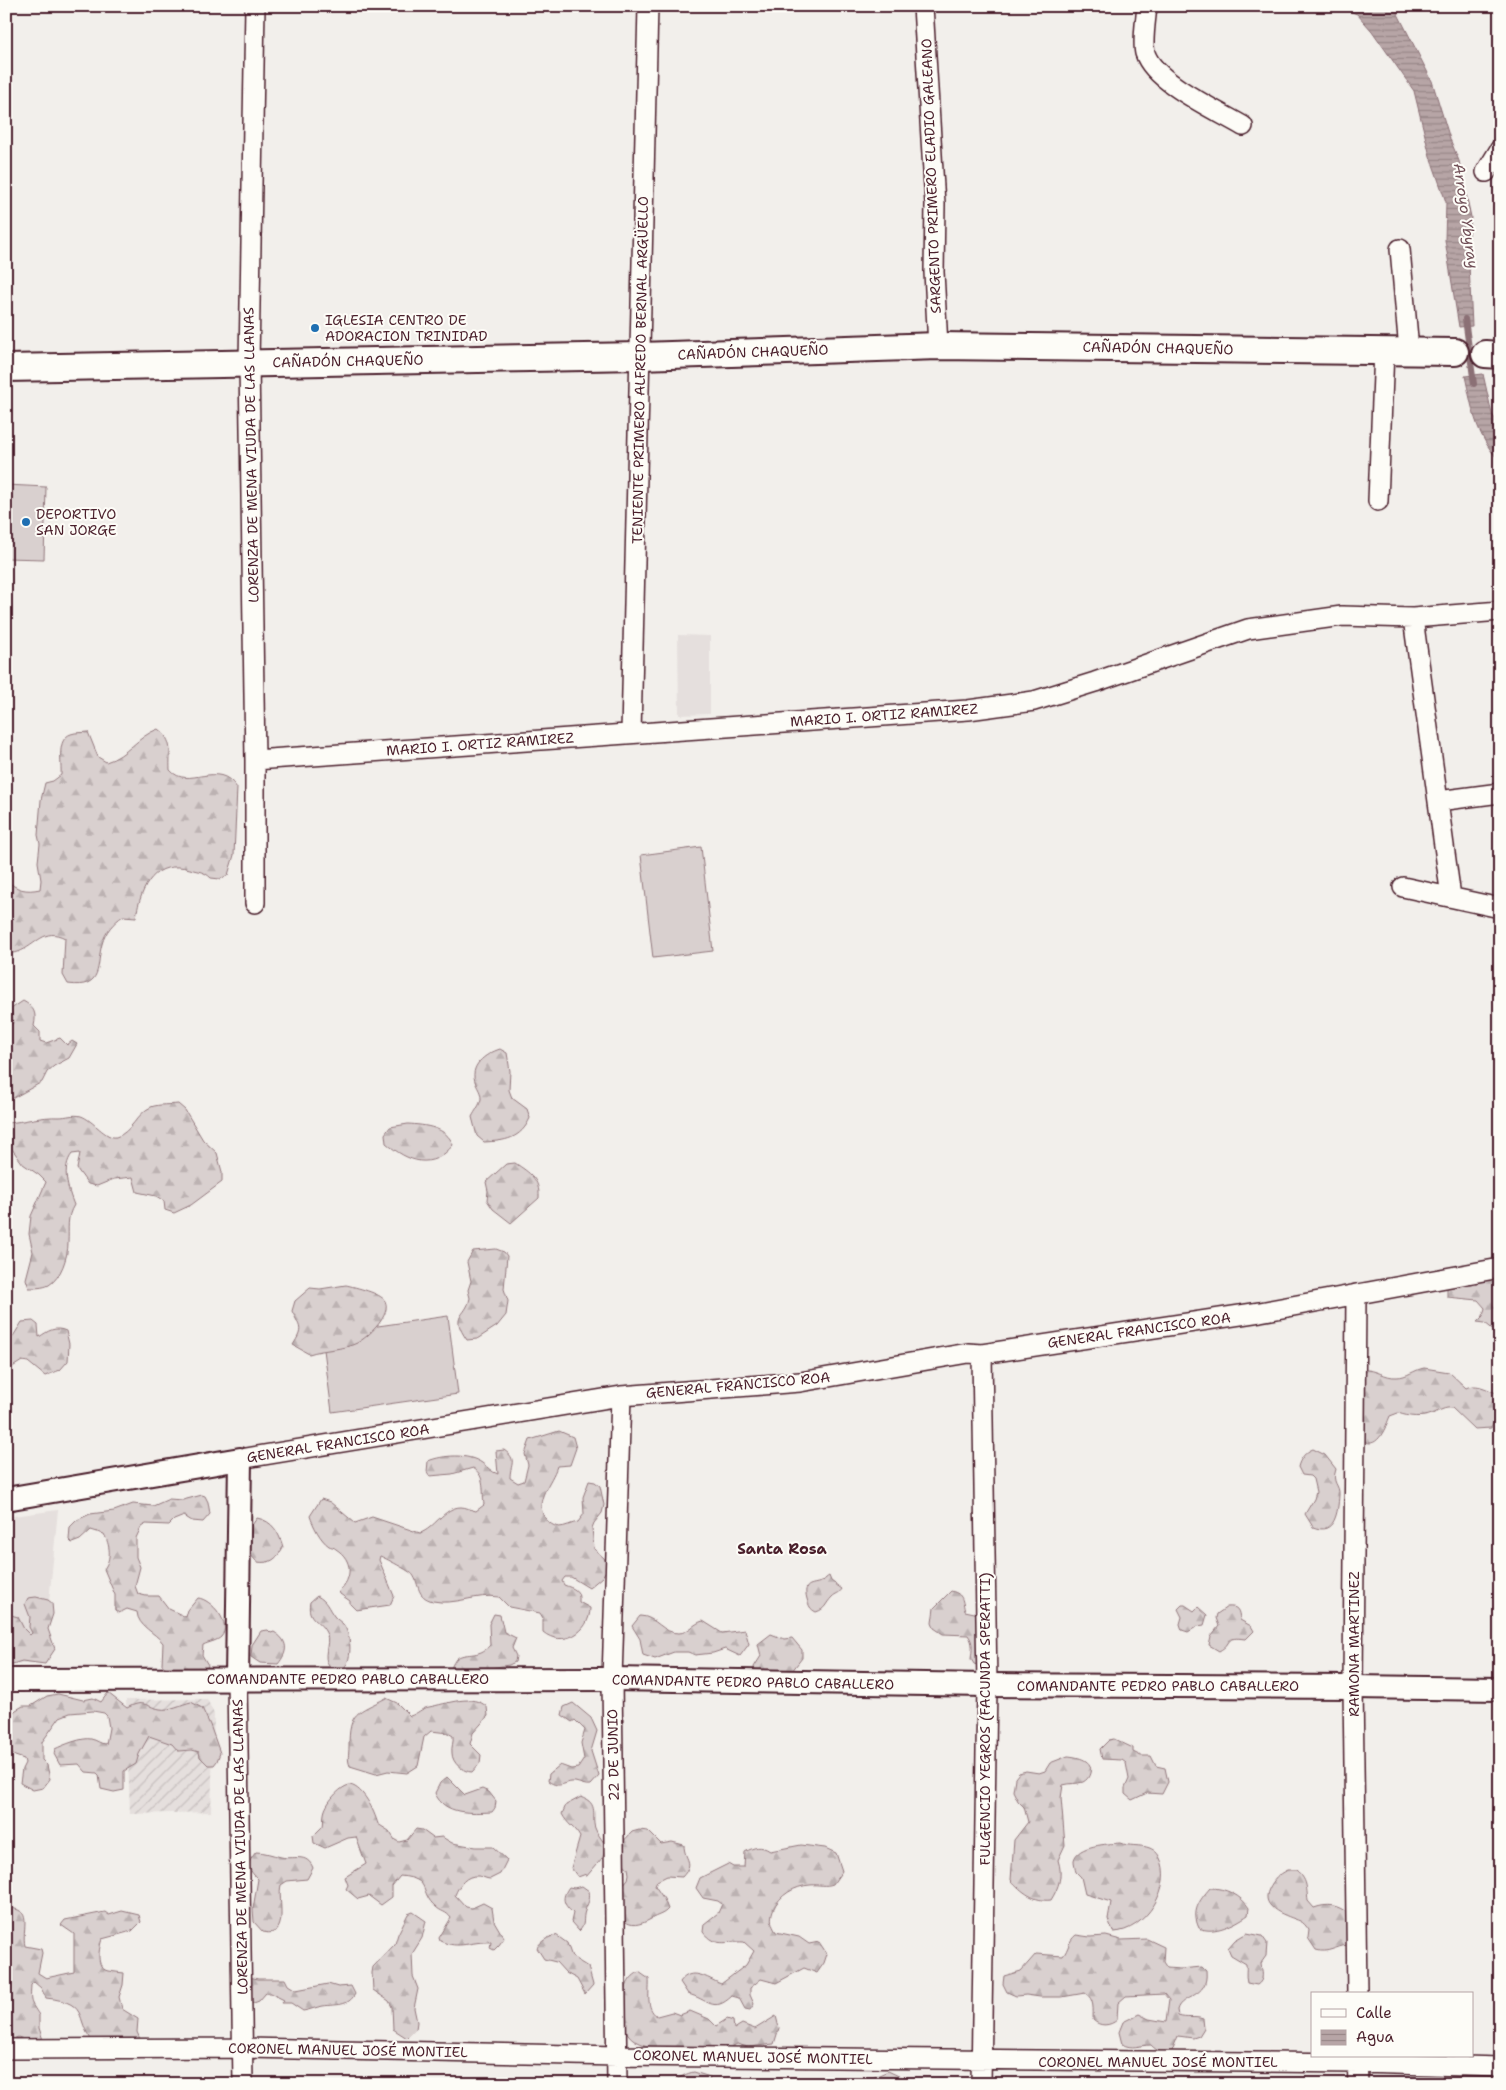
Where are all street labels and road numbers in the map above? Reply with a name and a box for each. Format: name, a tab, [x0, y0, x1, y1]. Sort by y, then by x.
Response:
street label: SARGENTO PRIMERO ELADIO GALEANO	[917, 38, 945, 314]
street label: TENIENTE PRIMERO ALFREDO BERNAL ARGÜELLO	[628, 196, 652, 544]
street label: LORENZA DE MENA VIUDA DE LAS LLANAS	[239, 307, 263, 603]
street label: CAÑADÓN CHAQUEÑO	[1082, 337, 1234, 358]
street label: CAÑADÓN CHAQUEÑO	[677, 339, 829, 364]
street label: CAÑADÓN CHAQUEÑO	[272, 350, 424, 371]
street label: MARIO I. ORTIZ RAMIREZ	[790, 699, 979, 731]
street label: MARIO I. ORTIZ RAMIREZ	[386, 728, 575, 760]
street label: GENERAL FRANCISCO ROA	[1046, 1308, 1232, 1352]
street label: GENERAL FRANCISCO ROA	[645, 1368, 831, 1402]
street label: GENERAL FRANCISCO ROA	[245, 1420, 431, 1466]
street label: RAMONA MARTINEZ	[1345, 1571, 1363, 1717]
street label: FULGENCIO YEGROS (FACUNDA SPERATTI)	[976, 1572, 994, 1866]
street label: COMANDANTE PEDRO PABLO CABALLERO	[207, 1670, 489, 1688]
street label: COMANDANTE PEDRO PABLO CABALLERO	[612, 1671, 894, 1693]
street label: COMANDANTE PEDRO PABLO CABALLERO	[1017, 1677, 1299, 1695]
street label: LORENZA DE MENA VIUDA DE LAS LLANAS	[228, 1699, 252, 1995]
street label: 22 DE JUNIO	[603, 1709, 623, 1801]
street label: CORONEL MANUEL JOSÉ MONTIEL	[228, 2039, 468, 2061]
street label: CORONEL MANUEL JOSÉ MONTIEL	[633, 2046, 873, 2068]
street label: CORONEL MANUEL JOSÉ MONTIEL	[1038, 2053, 1278, 2071]

